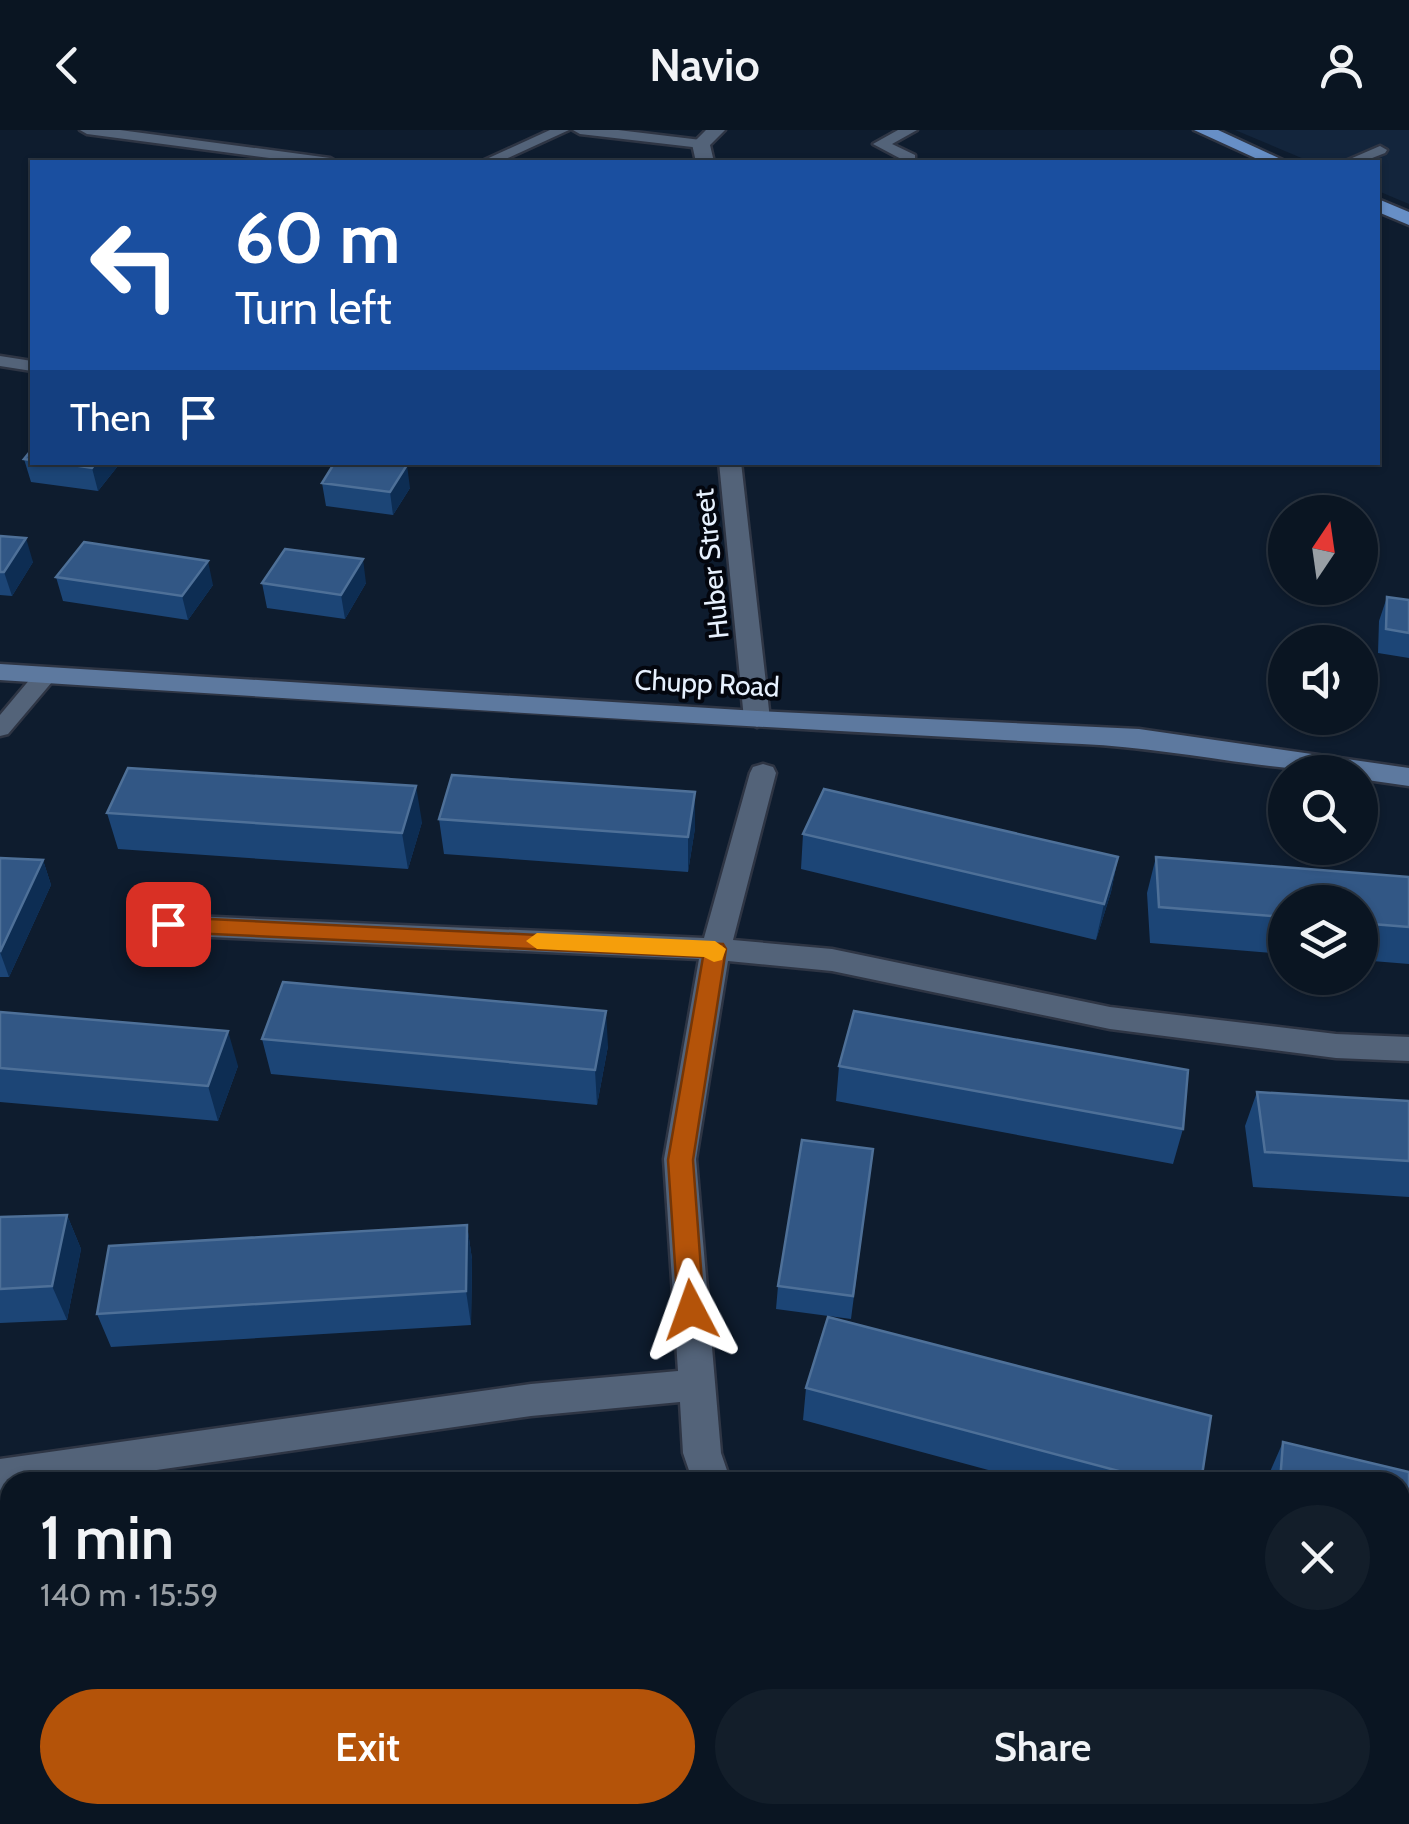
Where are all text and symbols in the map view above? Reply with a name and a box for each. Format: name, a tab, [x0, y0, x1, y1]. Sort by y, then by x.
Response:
icon: back	[40, 38, 95, 93]
text: Navio	[649, 38, 760, 92]
icon: person	[1314, 38, 1369, 93]
text: 60 m	[235, 195, 400, 281]
icon: left	[70, 200, 200, 330]
text: Turn left	[235, 281, 392, 335]
icon: arrive	[171, 390, 226, 445]
text: Then	[70, 394, 151, 441]
street label: Huber Street	[686, 487, 736, 641]
north arrow	[1268, 495, 1378, 605]
map controls	[1268, 495, 1378, 995]
button: sound	[1268, 625, 1378, 735]
street label: Chupp Road	[634, 662, 780, 704]
button: search	[1268, 755, 1378, 865]
pin	[126, 882, 211, 967]
button: layers	[1268, 885, 1378, 995]
icon: arrive	[141, 897, 196, 952]
position arrow	[639, 1258, 743, 1362]
text: 1 min	[40, 1501, 174, 1574]
button: close	[1265, 1505, 1370, 1610]
text: 140 m · 15:59	[40, 1575, 218, 1614]
button: Exit	[40, 1689, 695, 1804]
button: Share	[715, 1689, 1370, 1804]

